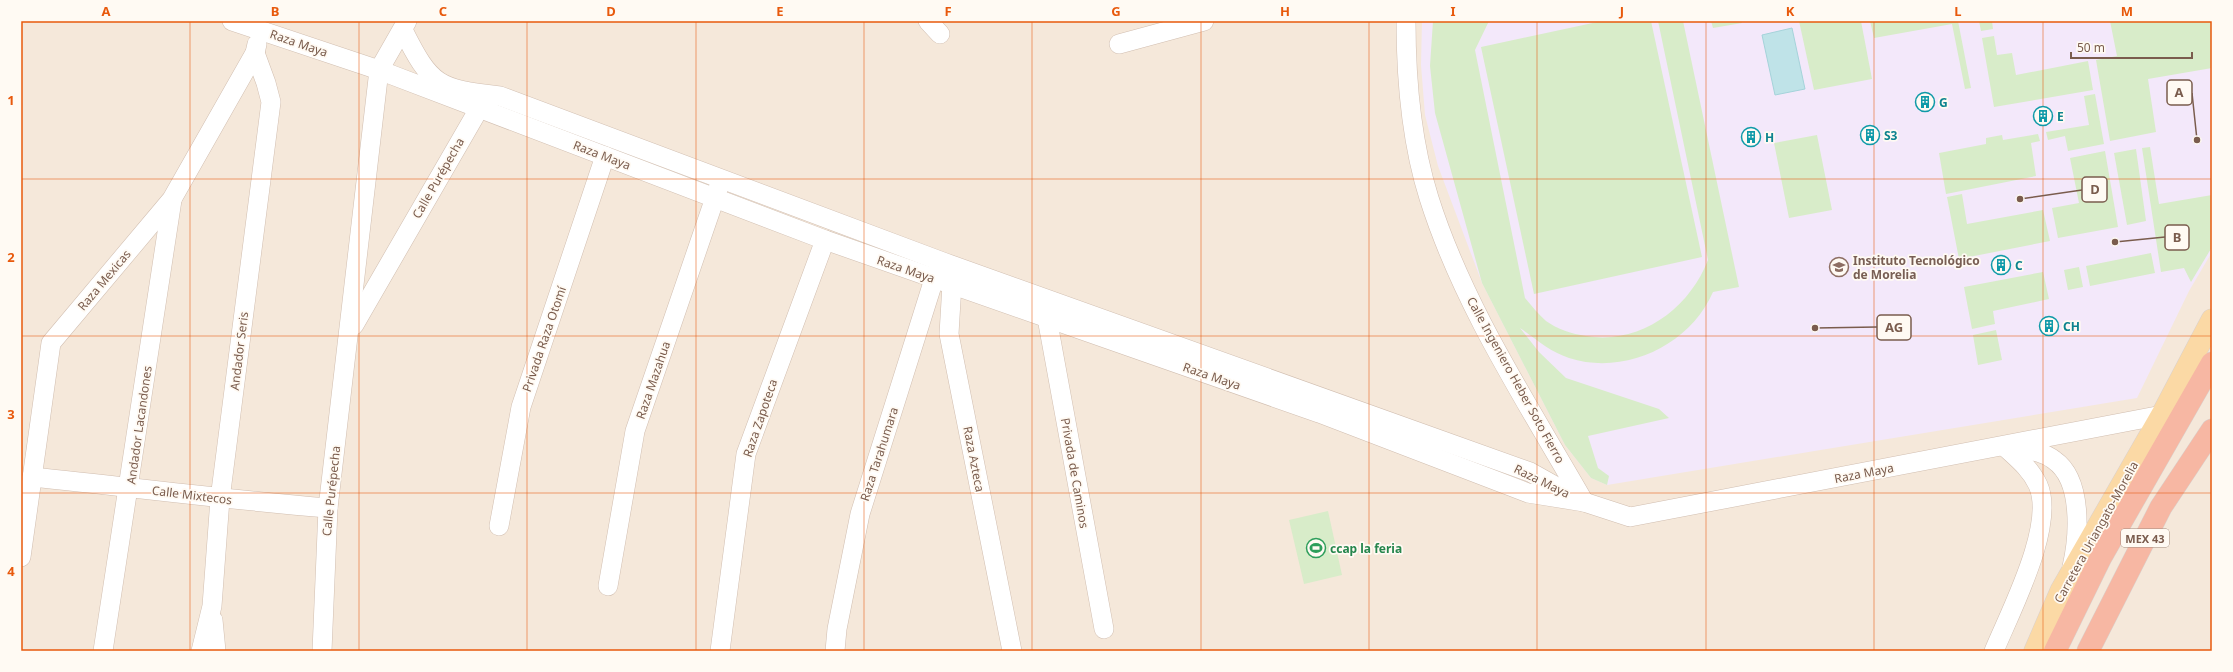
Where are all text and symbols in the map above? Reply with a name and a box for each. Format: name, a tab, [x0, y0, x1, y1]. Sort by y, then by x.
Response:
text: A	[102, 2, 111, 20]
text: B	[271, 2, 279, 20]
text: C	[439, 2, 447, 20]
text: D	[606, 2, 616, 20]
text: E	[776, 2, 784, 20]
text: F	[944, 2, 952, 20]
text: G	[1111, 2, 1121, 20]
text: H	[1280, 2, 1290, 20]
text: I	[1450, 2, 1456, 20]
text: J	[1619, 2, 1624, 20]
text: K	[1786, 2, 1795, 20]
text: L	[1954, 2, 1962, 20]
text: M	[2121, 2, 2133, 20]
street label: Raza Maya	[268, 25, 330, 61]
scale bar	[2071, 34, 2192, 60]
text: 50 m	[2077, 39, 2105, 56]
callout: A	[2167, 80, 2192, 105]
text: A	[2175, 83, 2184, 101]
text: 1	[7, 91, 15, 109]
building icon: G	[1914, 91, 1936, 113]
place label: G	[1939, 94, 1948, 111]
building icon: E	[2032, 105, 2054, 127]
place label: E	[2057, 108, 2064, 125]
building icon: S3	[1859, 124, 1881, 146]
building icon: H	[1740, 126, 1762, 148]
place label: S3	[1884, 127, 1898, 144]
place label: H	[1765, 129, 1774, 146]
street label: Calle Purépecha	[408, 135, 468, 221]
street label: Raza Maya	[571, 136, 633, 174]
callout: D	[2082, 177, 2107, 202]
text: D	[2090, 180, 2100, 198]
callout: B	[2165, 225, 2189, 250]
text: B	[2173, 228, 2181, 246]
street label: Raza Mexicas	[73, 246, 135, 314]
text: 2	[7, 248, 15, 266]
street label: Raza Maya	[875, 251, 937, 287]
place label: Instituto Tecnológico de Morelia	[1853, 252, 1980, 283]
building icon: C	[1990, 254, 2012, 276]
school or university icon: Instituto Tecnológico de Morelia	[1828, 256, 1850, 278]
place label: C	[2015, 257, 2023, 274]
street label: Privada Raza Otomí	[518, 283, 570, 394]
street label: Calle Ingeniero Heber Soto Fierro	[1463, 294, 1569, 466]
street label: Andador Seris	[226, 310, 252, 391]
callout: AG	[1877, 315, 1911, 340]
building icon: CH	[2038, 315, 2060, 337]
text: AG	[1885, 318, 1903, 336]
place label: CH	[2063, 318, 2080, 335]
street label: Raza Mazahua	[632, 339, 674, 421]
street label: Raza Maya	[1181, 358, 1243, 394]
street label: Andador Lacandones	[122, 364, 156, 485]
street label: Raza Zapoteca	[739, 377, 781, 459]
text: 3	[7, 405, 15, 423]
street label: Raza Tarahumara	[856, 405, 902, 503]
street label: Privada de Caminos	[1057, 417, 1093, 530]
street label: Raza Azteca	[959, 425, 989, 493]
street label: Calle Purépecha	[318, 445, 344, 537]
street label: Carretera Uriangato-Morelia	[2050, 458, 2142, 606]
street label: Raza Maya	[1833, 459, 1895, 487]
street label: Raza Maya	[1511, 460, 1573, 502]
street label: Calle Mixtecos	[151, 482, 233, 508]
road number: MEX 43	[2121, 529, 2169, 547]
sports icon: ccap la feria	[1305, 537, 1327, 559]
place label: ccap la feria	[1330, 540, 1402, 557]
text: 4	[7, 562, 15, 580]

